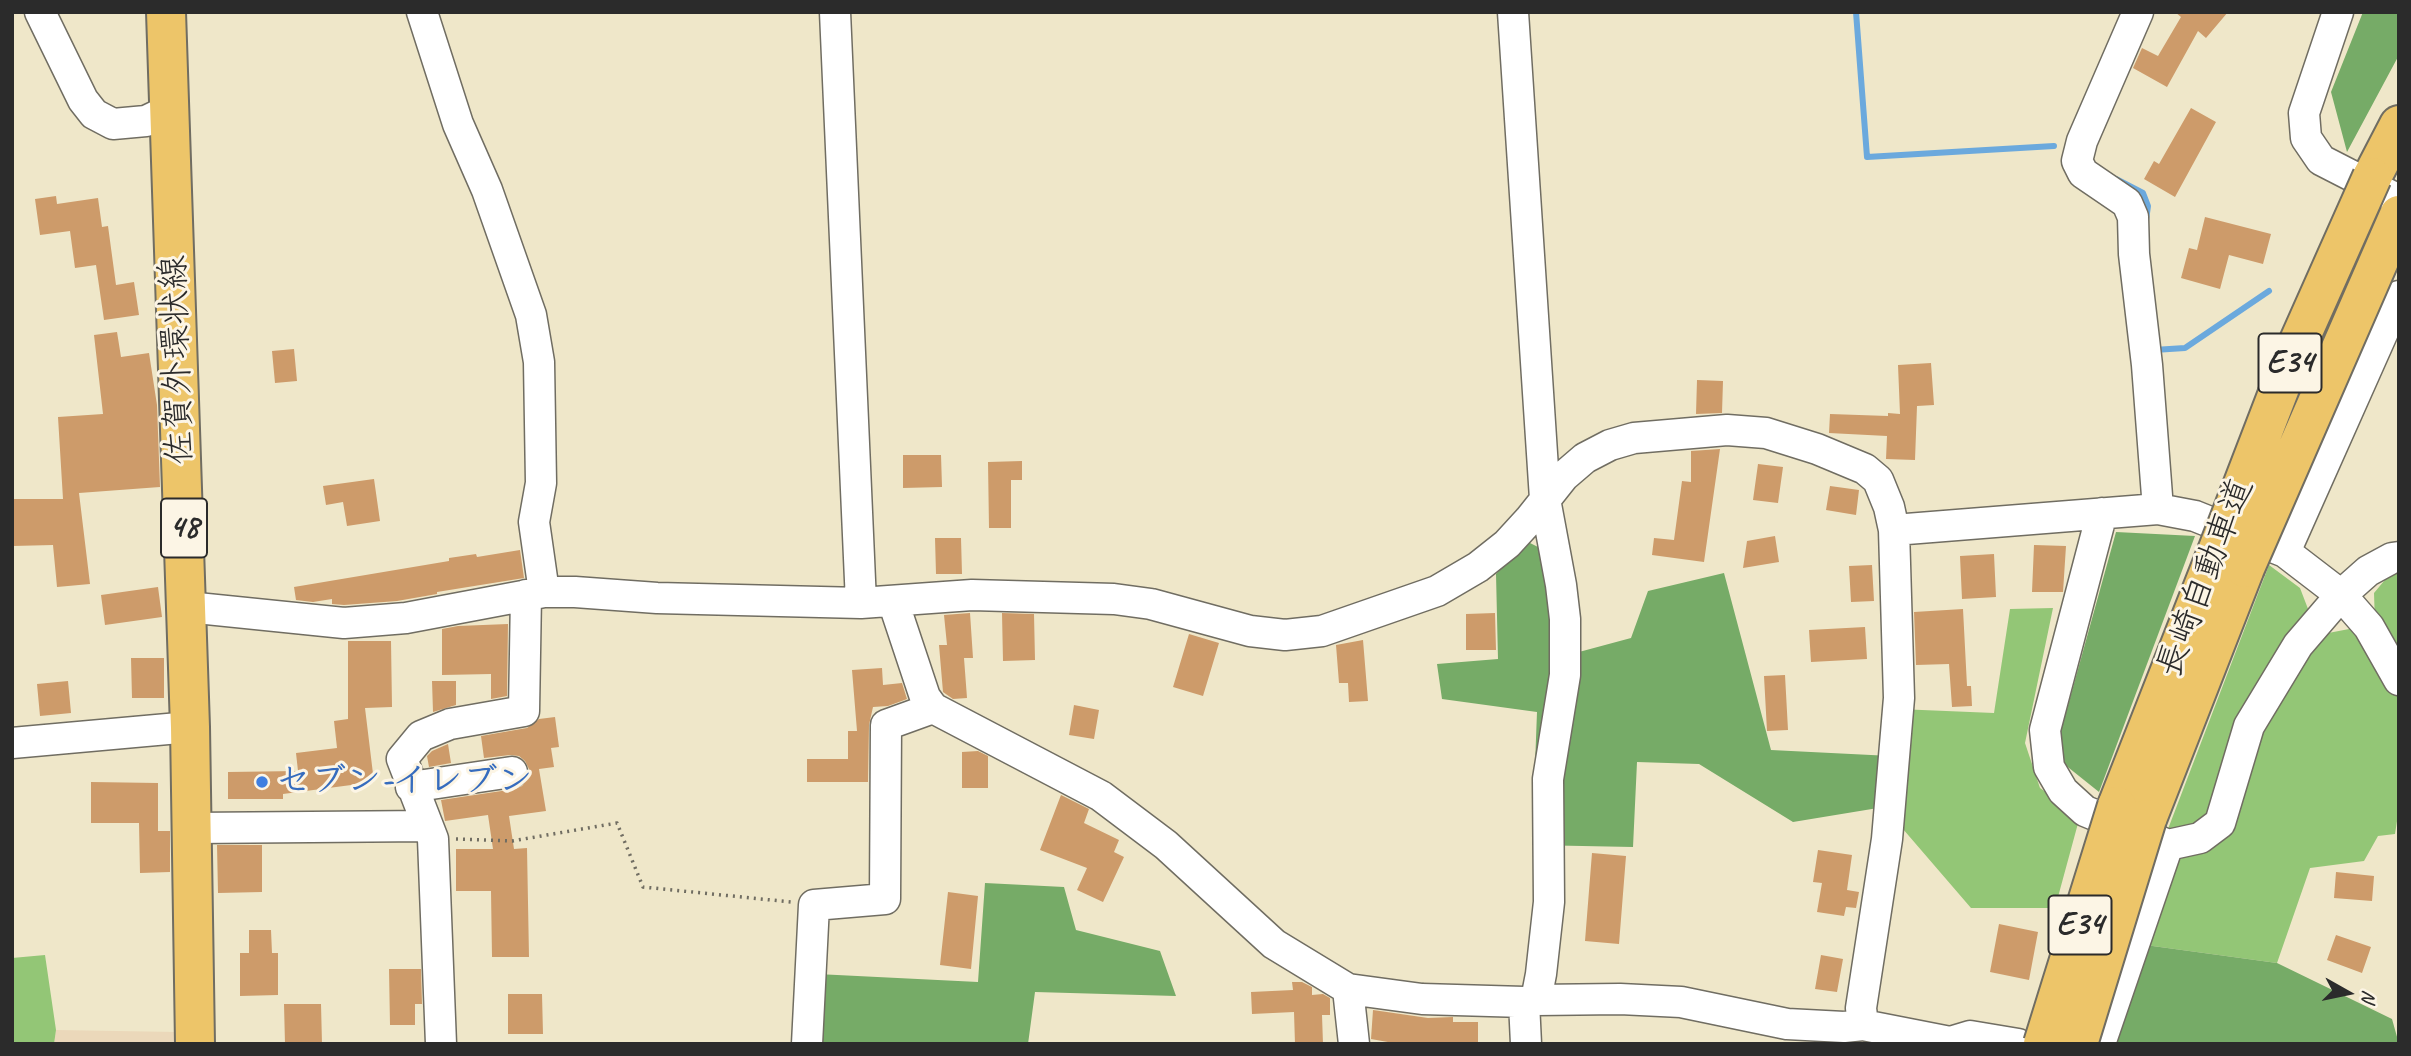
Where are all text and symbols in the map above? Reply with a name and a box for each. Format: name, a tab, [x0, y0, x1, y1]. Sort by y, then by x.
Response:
street label: 佐賀外環状線	[153, 254, 203, 466]
road number: E34	[2258, 334, 2322, 392]
street label: 長崎自動車道	[2149, 472, 2263, 684]
road number: 48	[161, 499, 207, 558]
place label: セブン-イレブン	[276, 761, 532, 803]
marker: セブン-イレブン	[254, 774, 270, 790]
road number: E34	[2048, 896, 2112, 954]
north arrow	[2313, 958, 2383, 1028]
text: N	[2356, 989, 2382, 1004]

